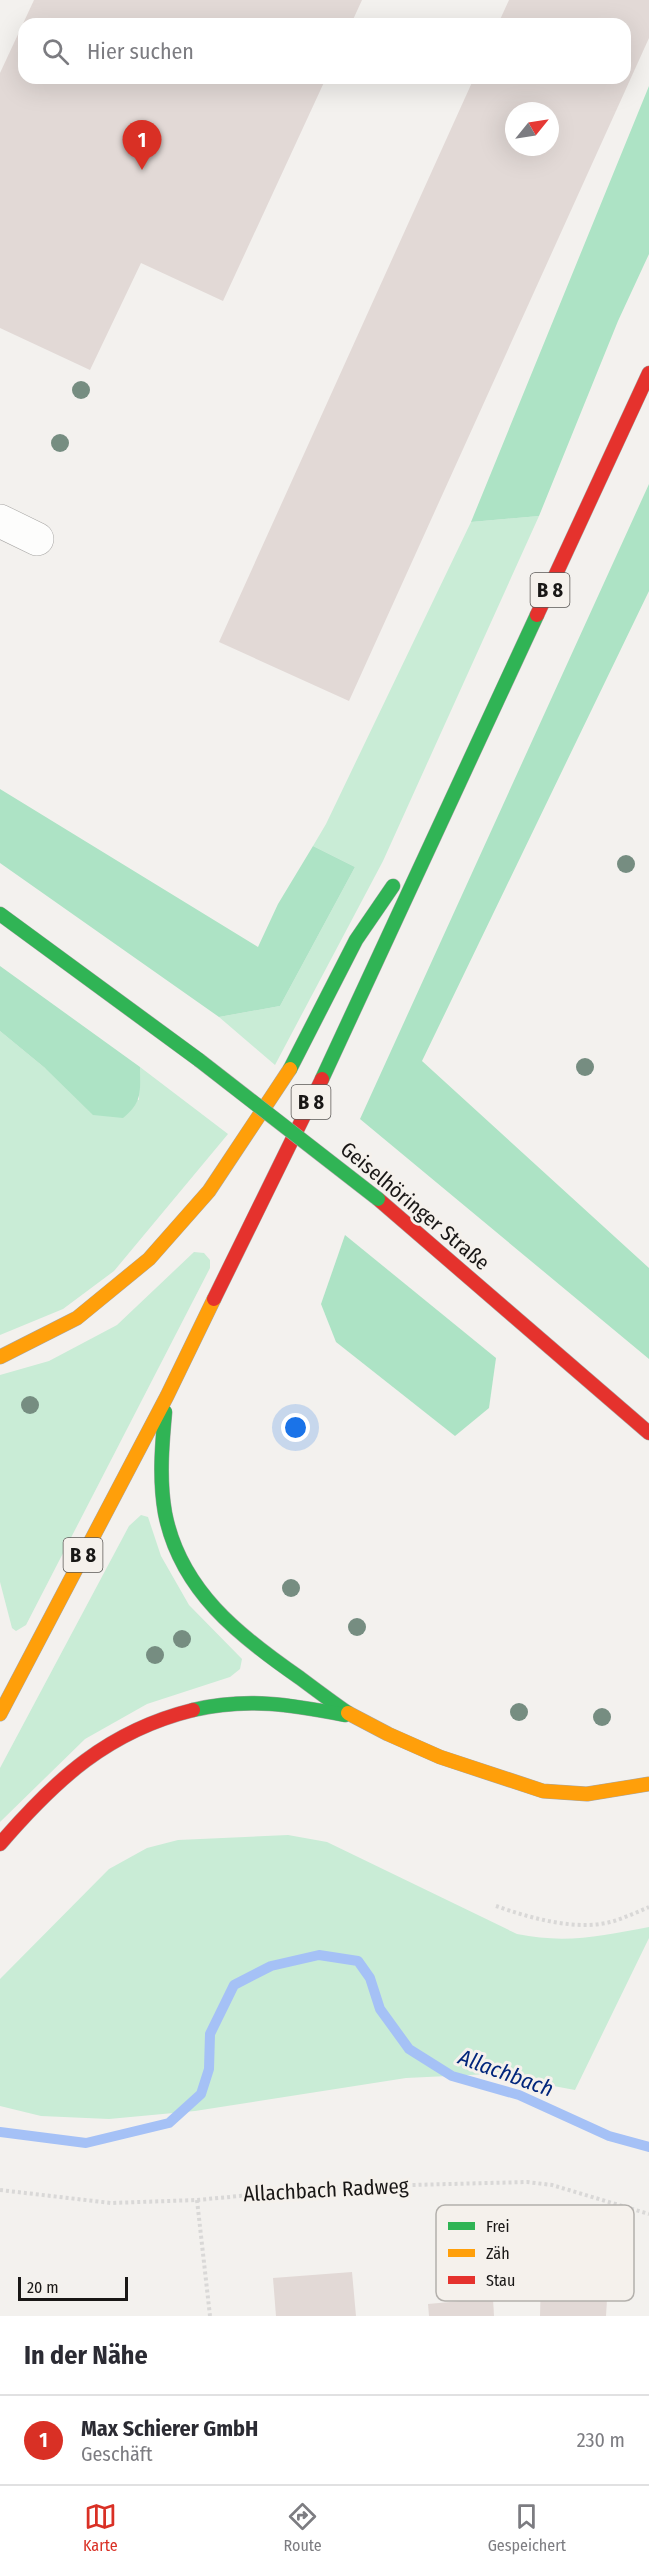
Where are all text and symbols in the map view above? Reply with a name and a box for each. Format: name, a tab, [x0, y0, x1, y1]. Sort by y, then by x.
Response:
search box	[18, 18, 631, 84]
icon: search	[39, 35, 72, 68]
text: Hier suchen	[87, 38, 194, 65]
north arrow	[505, 102, 559, 156]
pin: 1	[122, 120, 162, 170]
road number: B 8	[530, 573, 570, 607]
road number: B 8	[292, 1085, 330, 1119]
street label: Geiselhöringer Straße	[335, 1136, 495, 1276]
your location	[281, 1413, 310, 1442]
road number: B 8	[64, 1538, 103, 1572]
water label: Allachbach	[454, 2043, 557, 2103]
street label: Allachbach Radweg	[243, 2173, 409, 2207]
legend	[436, 2205, 634, 2301]
text: Frei	[486, 2217, 510, 2236]
text: Zäh	[486, 2244, 510, 2263]
text: Stau	[486, 2271, 515, 2290]
scale bar	[18, 2274, 128, 2302]
text: 20 m	[27, 2278, 58, 2297]
text: In der Nähe	[24, 2340, 148, 2371]
text: Max Schierer GmbH	[81, 2415, 258, 2442]
text: 1	[39, 2428, 48, 2452]
text: 230 m	[577, 2428, 625, 2452]
text: Geschäft	[81, 2442, 152, 2466]
tab: Karte	[83, 2500, 118, 2555]
tab: Route	[284, 2500, 322, 2555]
tab: Gespeichert	[488, 2500, 566, 2555]

